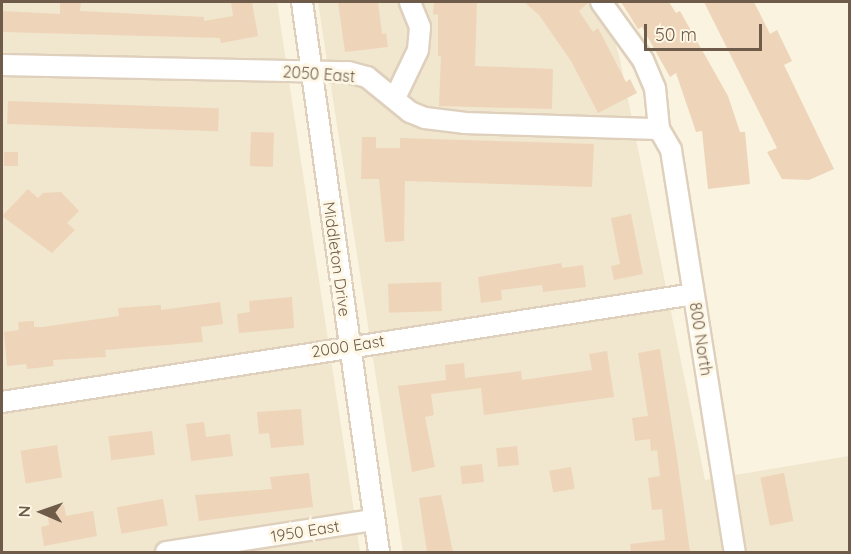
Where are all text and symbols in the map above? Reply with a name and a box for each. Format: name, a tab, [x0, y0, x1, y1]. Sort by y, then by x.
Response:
scale bar	[647, 12, 766, 50]
text: 50 m	[655, 23, 697, 46]
street label: 2050 East	[282, 62, 356, 86]
street label: Middleton Drive	[319, 200, 355, 318]
street label: 800 North	[686, 301, 716, 377]
street label: 2000 East	[310, 331, 386, 361]
north arrow	[12, 482, 72, 542]
text: N	[14, 505, 34, 518]
street label: 1950 East	[269, 516, 341, 546]

